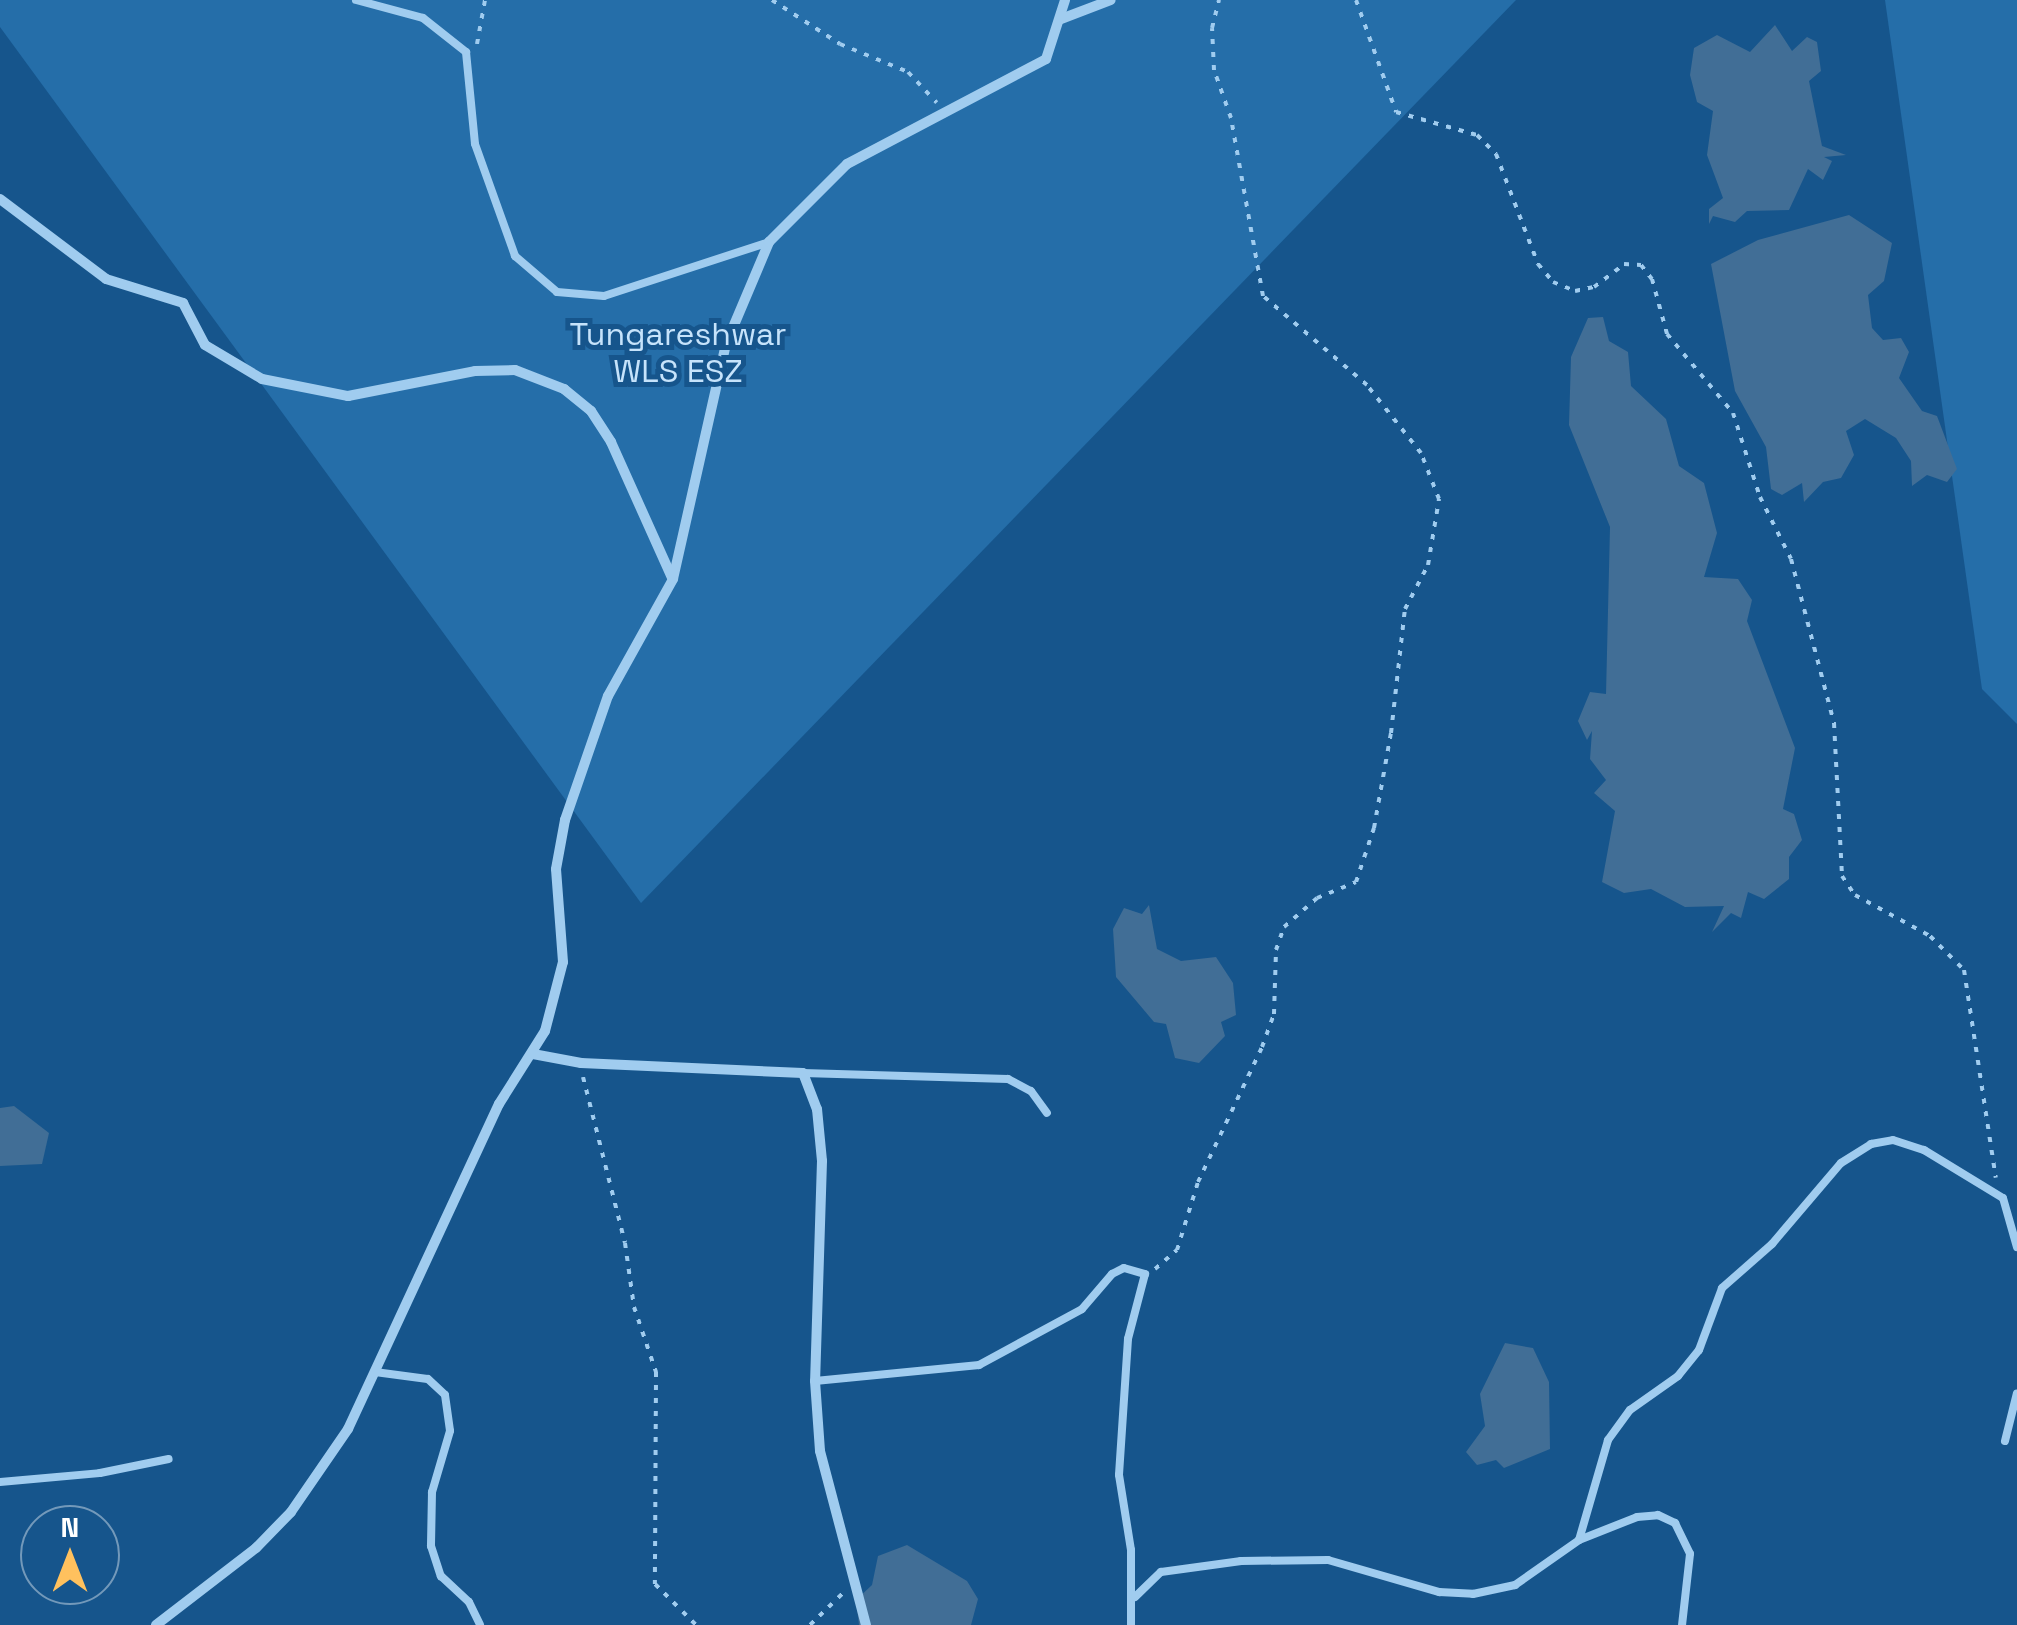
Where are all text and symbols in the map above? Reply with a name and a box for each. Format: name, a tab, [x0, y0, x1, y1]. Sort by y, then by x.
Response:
park label: Tungareshwar WLS ESZ	[569, 316, 787, 391]
north arrow	[20, 1505, 120, 1605]
text: N	[61, 1509, 79, 1545]

